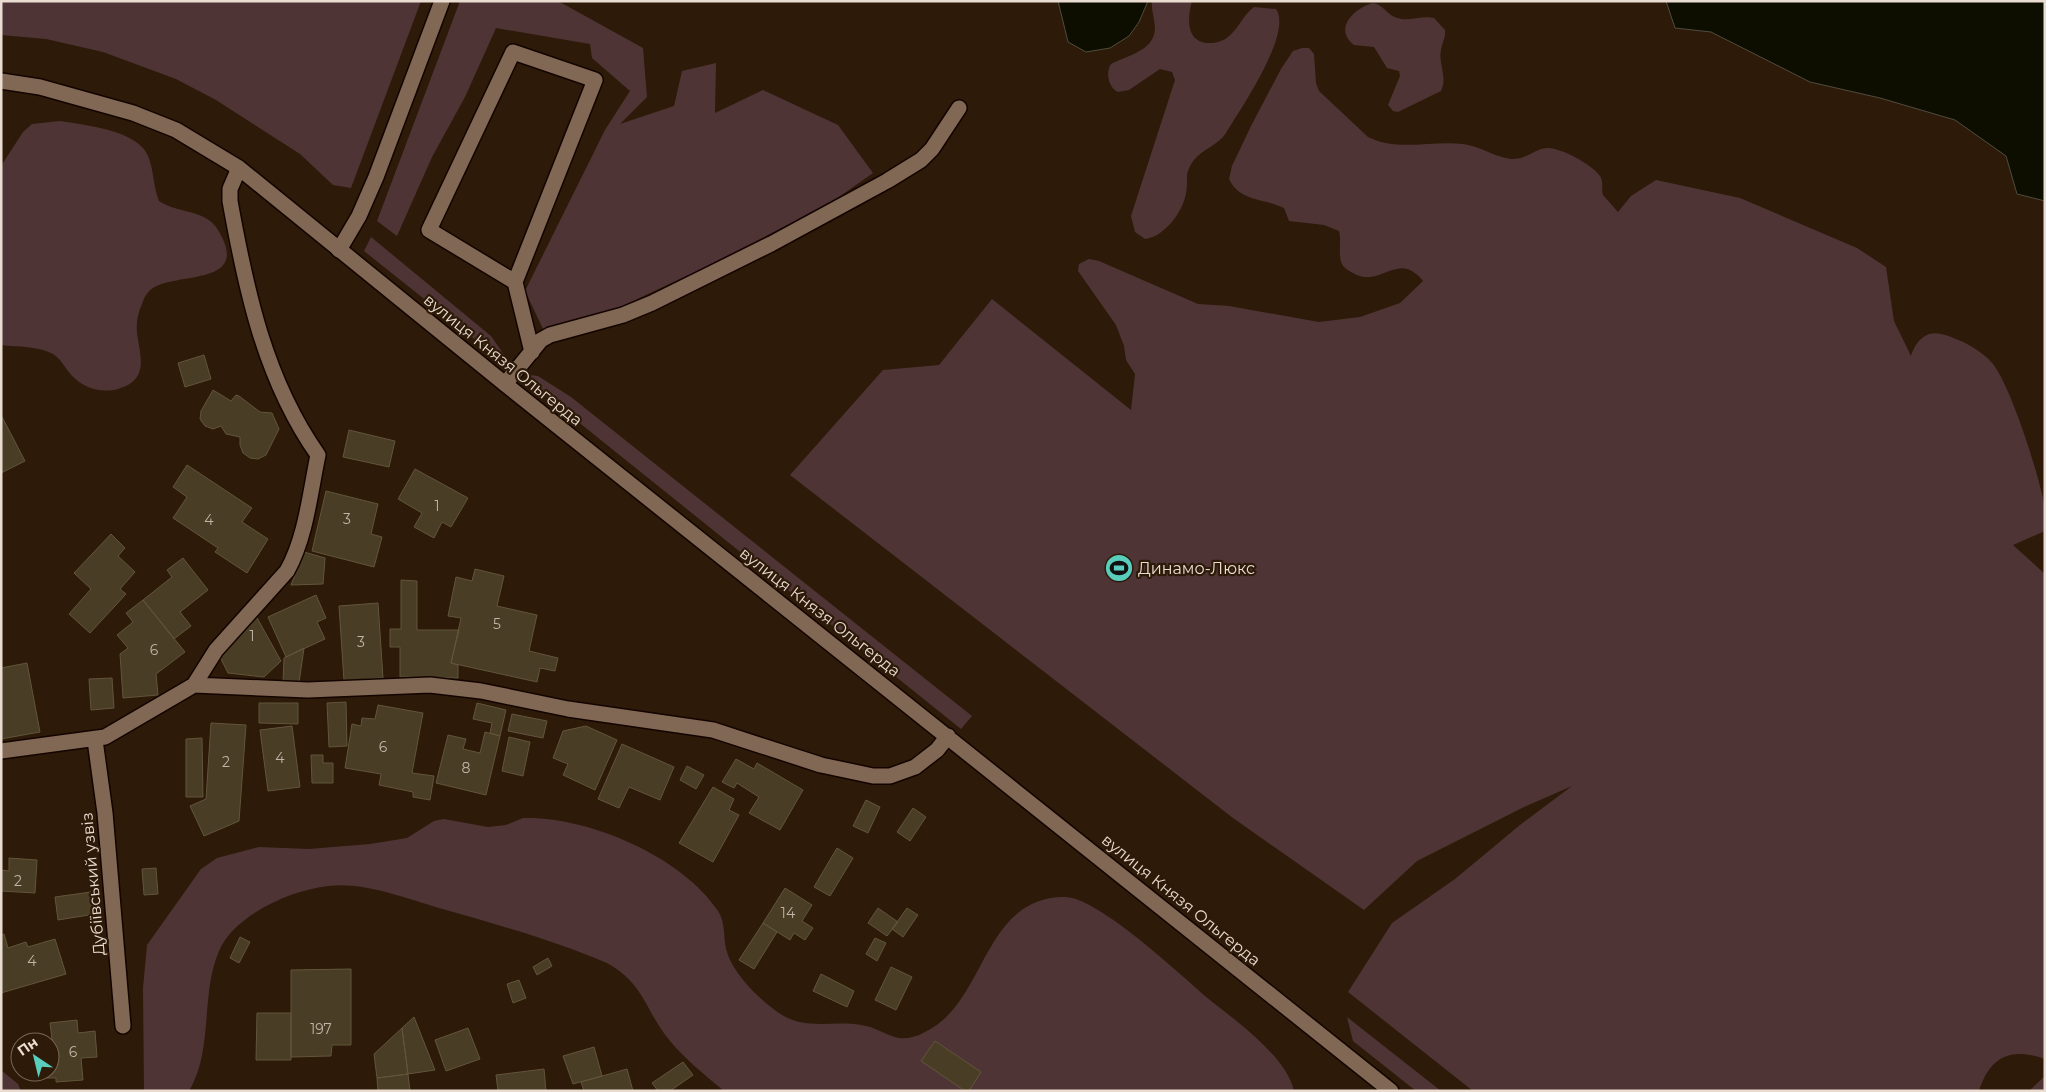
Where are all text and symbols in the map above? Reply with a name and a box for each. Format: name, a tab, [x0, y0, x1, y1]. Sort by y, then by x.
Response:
street label: вулиця Князя Ольгерда	[420, 290, 586, 430]
house number: 1	[434, 497, 440, 515]
house number: 3	[343, 510, 351, 528]
house number: 4	[204, 511, 214, 529]
street label: вулиця Князя Ольгерда	[736, 543, 904, 681]
sports icon: Динамо-Люкс	[1104, 553, 1134, 583]
place label: Динамо-Люкс	[1138, 559, 1255, 578]
house number: 5	[493, 615, 501, 633]
house number: 1	[249, 627, 255, 645]
house number: 3	[357, 633, 365, 651]
house number: 6	[150, 641, 159, 659]
house number: 6	[379, 738, 388, 756]
house number: 4	[275, 749, 285, 767]
house number: 2	[222, 753, 230, 771]
house number: 8	[462, 759, 471, 777]
street label: Дубіївський узвіз	[77, 812, 109, 956]
street label: вулиця Князя Ольгерда	[1098, 830, 1264, 970]
house number: 2	[14, 872, 22, 890]
house number: 14	[781, 904, 796, 922]
house number: 4	[27, 952, 37, 970]
house number: 197	[310, 1020, 332, 1038]
north arrow	[10, 1032, 60, 1082]
text: Пн	[14, 1033, 41, 1060]
house number: 6	[69, 1043, 78, 1061]

